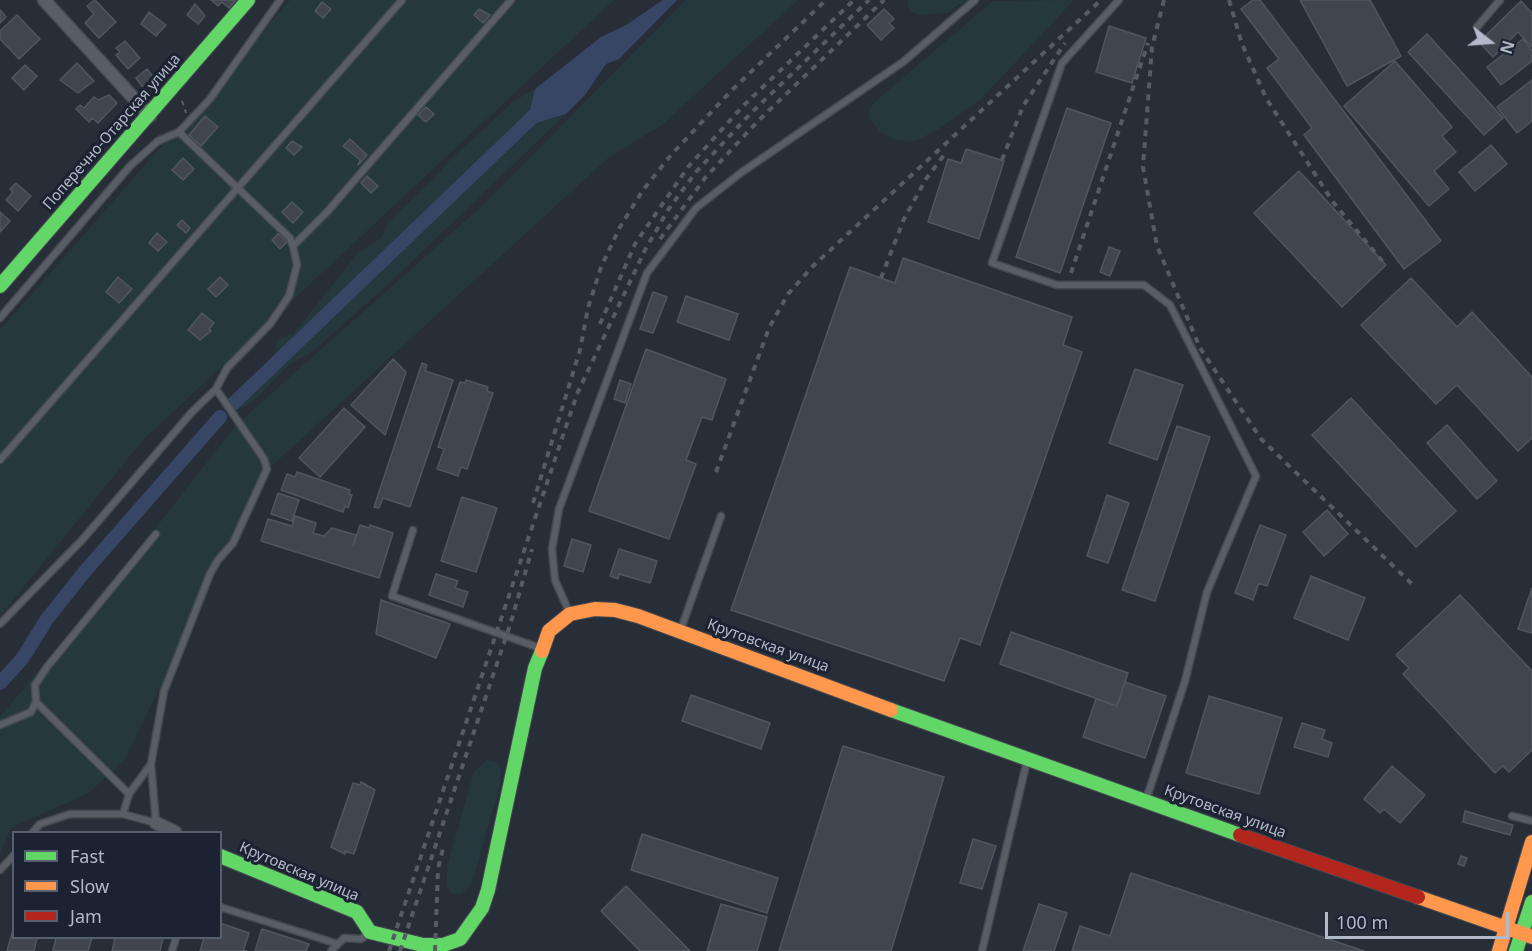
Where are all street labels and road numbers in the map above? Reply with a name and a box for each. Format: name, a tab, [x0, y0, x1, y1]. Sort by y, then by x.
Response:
street label: Поперечно-Отарская улица	[39, 50, 185, 214]
street label: Крутовская улица	[705, 616, 831, 676]
street label: Крутовская улица	[1162, 782, 1288, 842]
street label: Крутовская улица	[236, 839, 362, 905]

